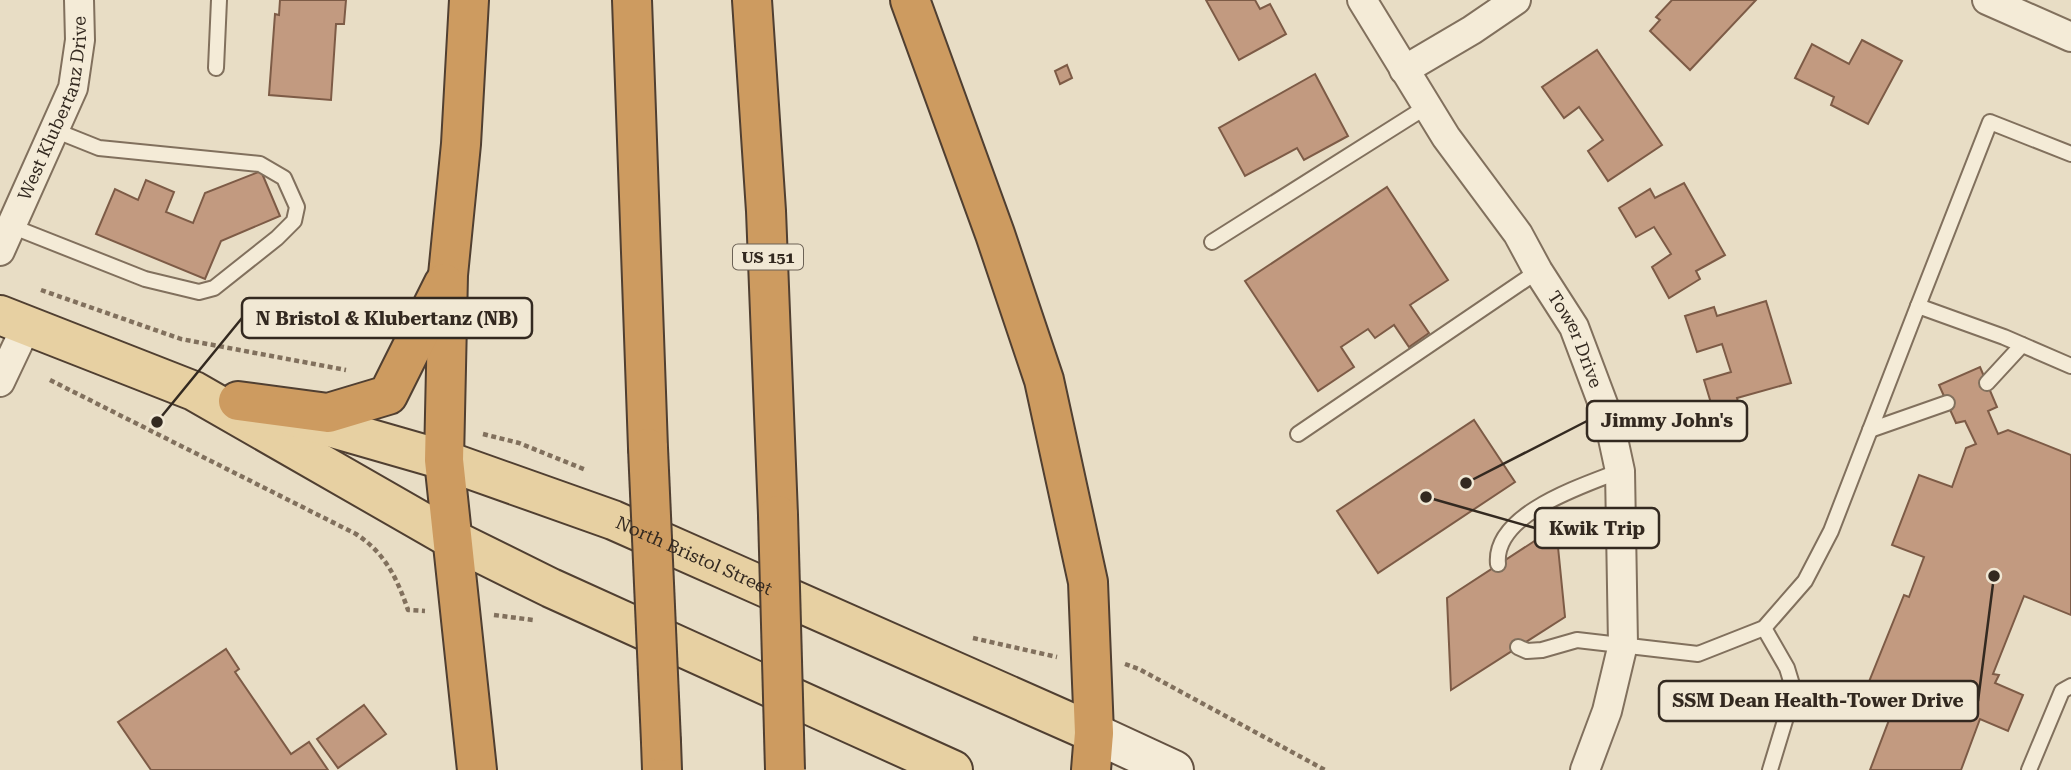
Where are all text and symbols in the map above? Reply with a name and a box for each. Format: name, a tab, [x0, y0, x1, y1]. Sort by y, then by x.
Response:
street label: West Klubertanz Drive	[13, 16, 90, 203]
road number: US 151	[733, 244, 803, 270]
street label: Tower Drive	[1544, 287, 1607, 391]
callout: N Bristol & Klubertanz (NB)	[242, 298, 532, 338]
text: N Bristol & Klubertanz (NB)	[256, 307, 518, 330]
callout: Jimmy John's	[1587, 401, 1747, 441]
text: Jimmy John's	[1601, 409, 1733, 432]
callout: Kwik Trip	[1535, 508, 1659, 548]
street label: North Bristol Street	[613, 512, 776, 599]
text: Kwik Trip	[1549, 517, 1645, 540]
callout: SSM Dean Health-Tower Drive	[1659, 681, 1978, 721]
text: SSM Dean Health-Tower Drive	[1672, 689, 1964, 712]

